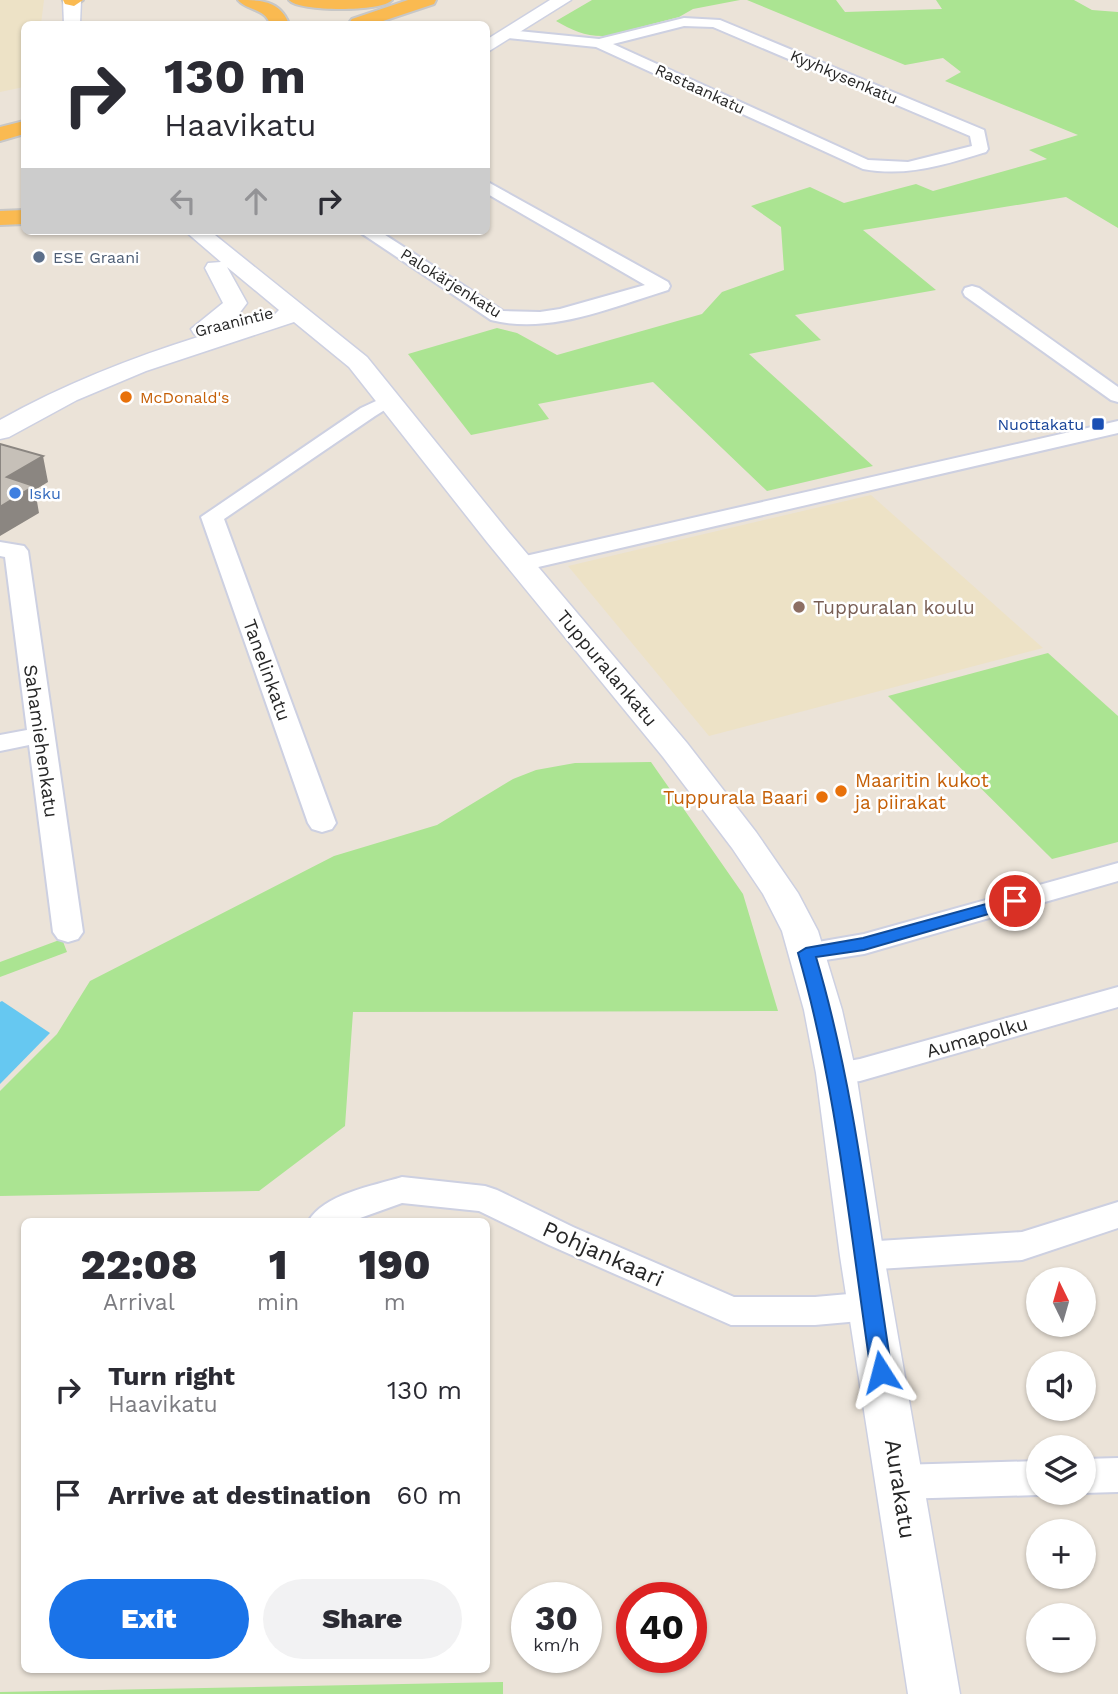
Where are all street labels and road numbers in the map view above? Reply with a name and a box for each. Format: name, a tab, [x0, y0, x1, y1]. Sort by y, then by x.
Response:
street label: Kyyhkysenkatu	[787, 46, 901, 108]
street label: Rastaankatu	[652, 60, 748, 118]
street label: Palokärjenkatu	[397, 244, 505, 322]
street label: Graanintie	[193, 303, 275, 341]
street label: Tuppuralankatu	[552, 605, 662, 731]
street label: Tanelinkatu	[238, 616, 296, 724]
street label: Sahamiehenkatu	[19, 663, 63, 819]
street label: Aumapolku	[924, 1012, 1030, 1062]
street label: Pohjankaari	[538, 1215, 668, 1293]
street label: Aurakatu	[879, 1437, 921, 1541]

